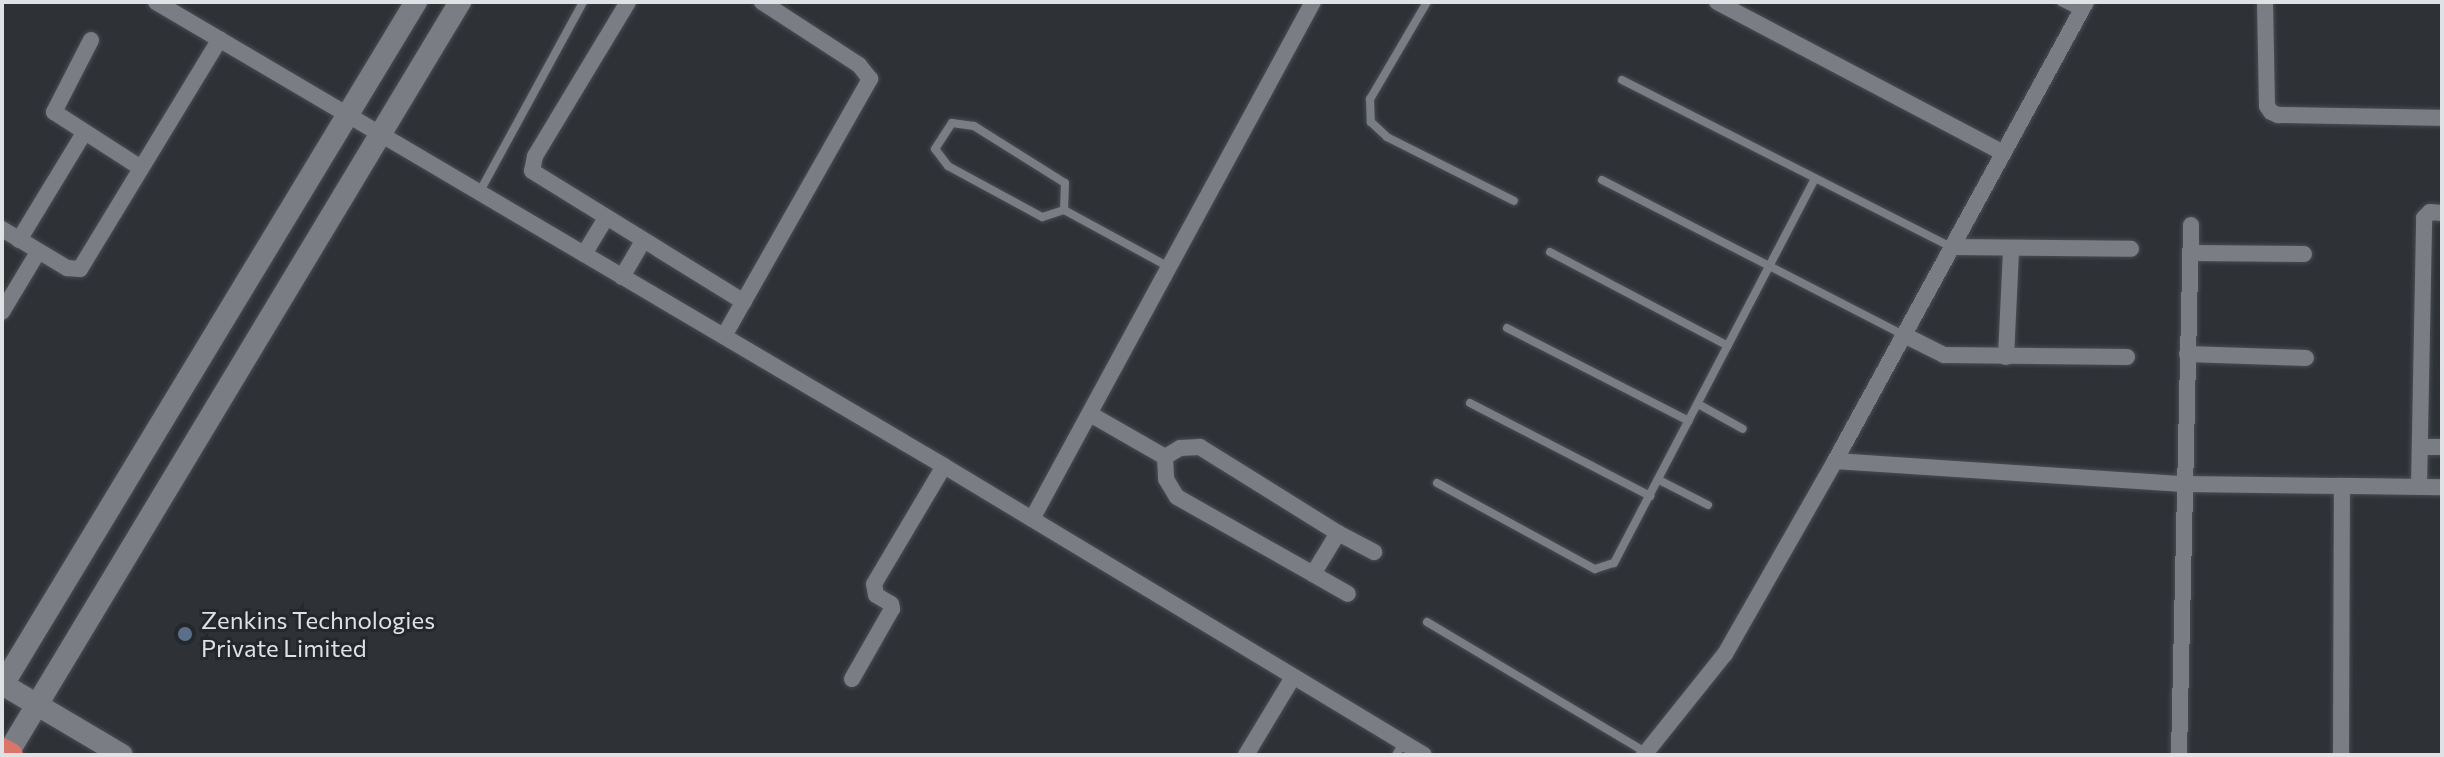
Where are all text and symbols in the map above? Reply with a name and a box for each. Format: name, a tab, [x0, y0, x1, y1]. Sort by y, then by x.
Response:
place label: Zenkins Technologies Private Limited	[201, 606, 435, 662]
marker: Zenkins Technologies Private Limited	[176, 625, 194, 643]

